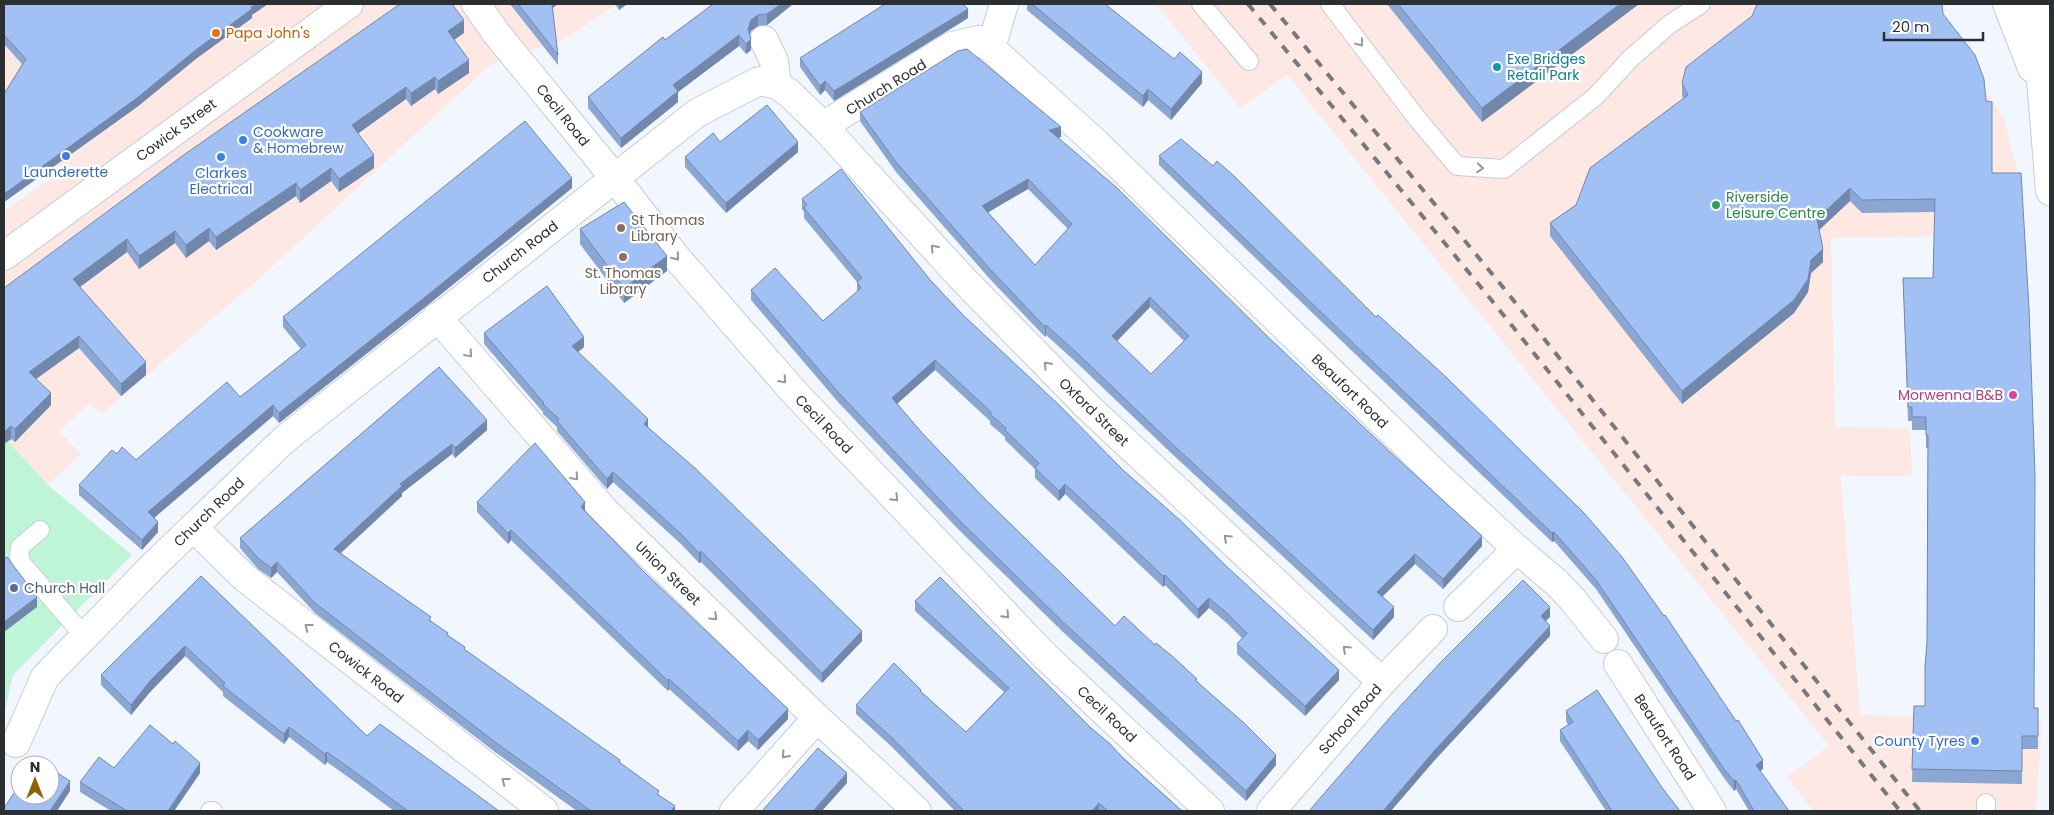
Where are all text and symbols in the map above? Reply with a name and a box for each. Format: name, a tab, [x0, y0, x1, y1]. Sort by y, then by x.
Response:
scale bar	[1884, 10, 1983, 42]
text: 20 m	[1892, 16, 1930, 37]
place label: Papa John's	[226, 23, 310, 43]
marker: Papa John's	[210, 27, 222, 39]
one-way arrow	[1354, 37, 1363, 47]
place label: Exe Bridges Retail Park	[1507, 49, 1585, 85]
street label: Church Road	[842, 54, 930, 120]
marker: Exe Bridges Retail Park	[1491, 61, 1503, 73]
street label: Cecil Road	[532, 80, 594, 150]
street label: Cowick Street	[132, 94, 220, 166]
place label: Cookware & Homebrew	[253, 122, 344, 158]
marker: Cookware & Homebrew	[237, 134, 249, 146]
marker: Launderette	[60, 150, 72, 162]
marker: Clarkes Electrical	[215, 151, 227, 163]
place label: Launderette	[24, 162, 108, 182]
one-way arrow	[1476, 162, 1484, 173]
place label: Clarkes Electrical	[190, 163, 252, 199]
place label: Riverside Leisure Centre	[1726, 187, 1826, 223]
marker: Riverside Leisure Centre	[1710, 199, 1722, 211]
place label: St Thomas Library	[631, 210, 705, 246]
street label: Church Road	[478, 216, 562, 288]
marker: St Thomas Library	[615, 222, 627, 234]
one-way arrow	[931, 245, 940, 254]
marker: St. Thomas Library	[617, 251, 629, 263]
one-way arrow	[671, 251, 679, 260]
place label: St. Thomas Library	[585, 263, 661, 299]
one-way arrow	[463, 349, 472, 358]
street label: Beaufort Road	[1307, 349, 1393, 433]
one-way arrow	[1043, 362, 1052, 371]
street label: Oxford Street	[1054, 373, 1134, 451]
one-way arrow	[777, 374, 786, 383]
place label: Morwenna B&B	[1898, 385, 2003, 405]
marker: Morwenna B&B	[2007, 389, 2019, 401]
street label: Cecil Road	[791, 390, 857, 458]
one-way arrow	[569, 471, 578, 480]
street label: Church Road	[169, 473, 249, 551]
one-way arrow	[889, 492, 898, 501]
one-way arrow	[1224, 535, 1233, 544]
street label: Union Street	[631, 536, 705, 610]
place label: Church Hall	[24, 578, 105, 598]
marker: Church Hall	[8, 582, 20, 594]
one-way arrow	[1000, 610, 1009, 619]
one-way arrow	[708, 611, 717, 620]
one-way arrow	[305, 624, 314, 633]
street label: Cowick Road	[324, 636, 408, 708]
one-way arrow	[1343, 646, 1352, 655]
street label: School Road	[1314, 680, 1386, 758]
street label: Cecil Road	[1073, 681, 1141, 747]
street label: Beaufort Road	[1629, 690, 1701, 784]
place label: County Tyres	[1874, 731, 1965, 751]
marker: County Tyres	[1969, 735, 1981, 747]
one-way arrow	[781, 749, 790, 758]
north arrow	[10, 755, 60, 805]
text: N	[30, 757, 40, 777]
one-way arrow	[502, 779, 511, 787]

